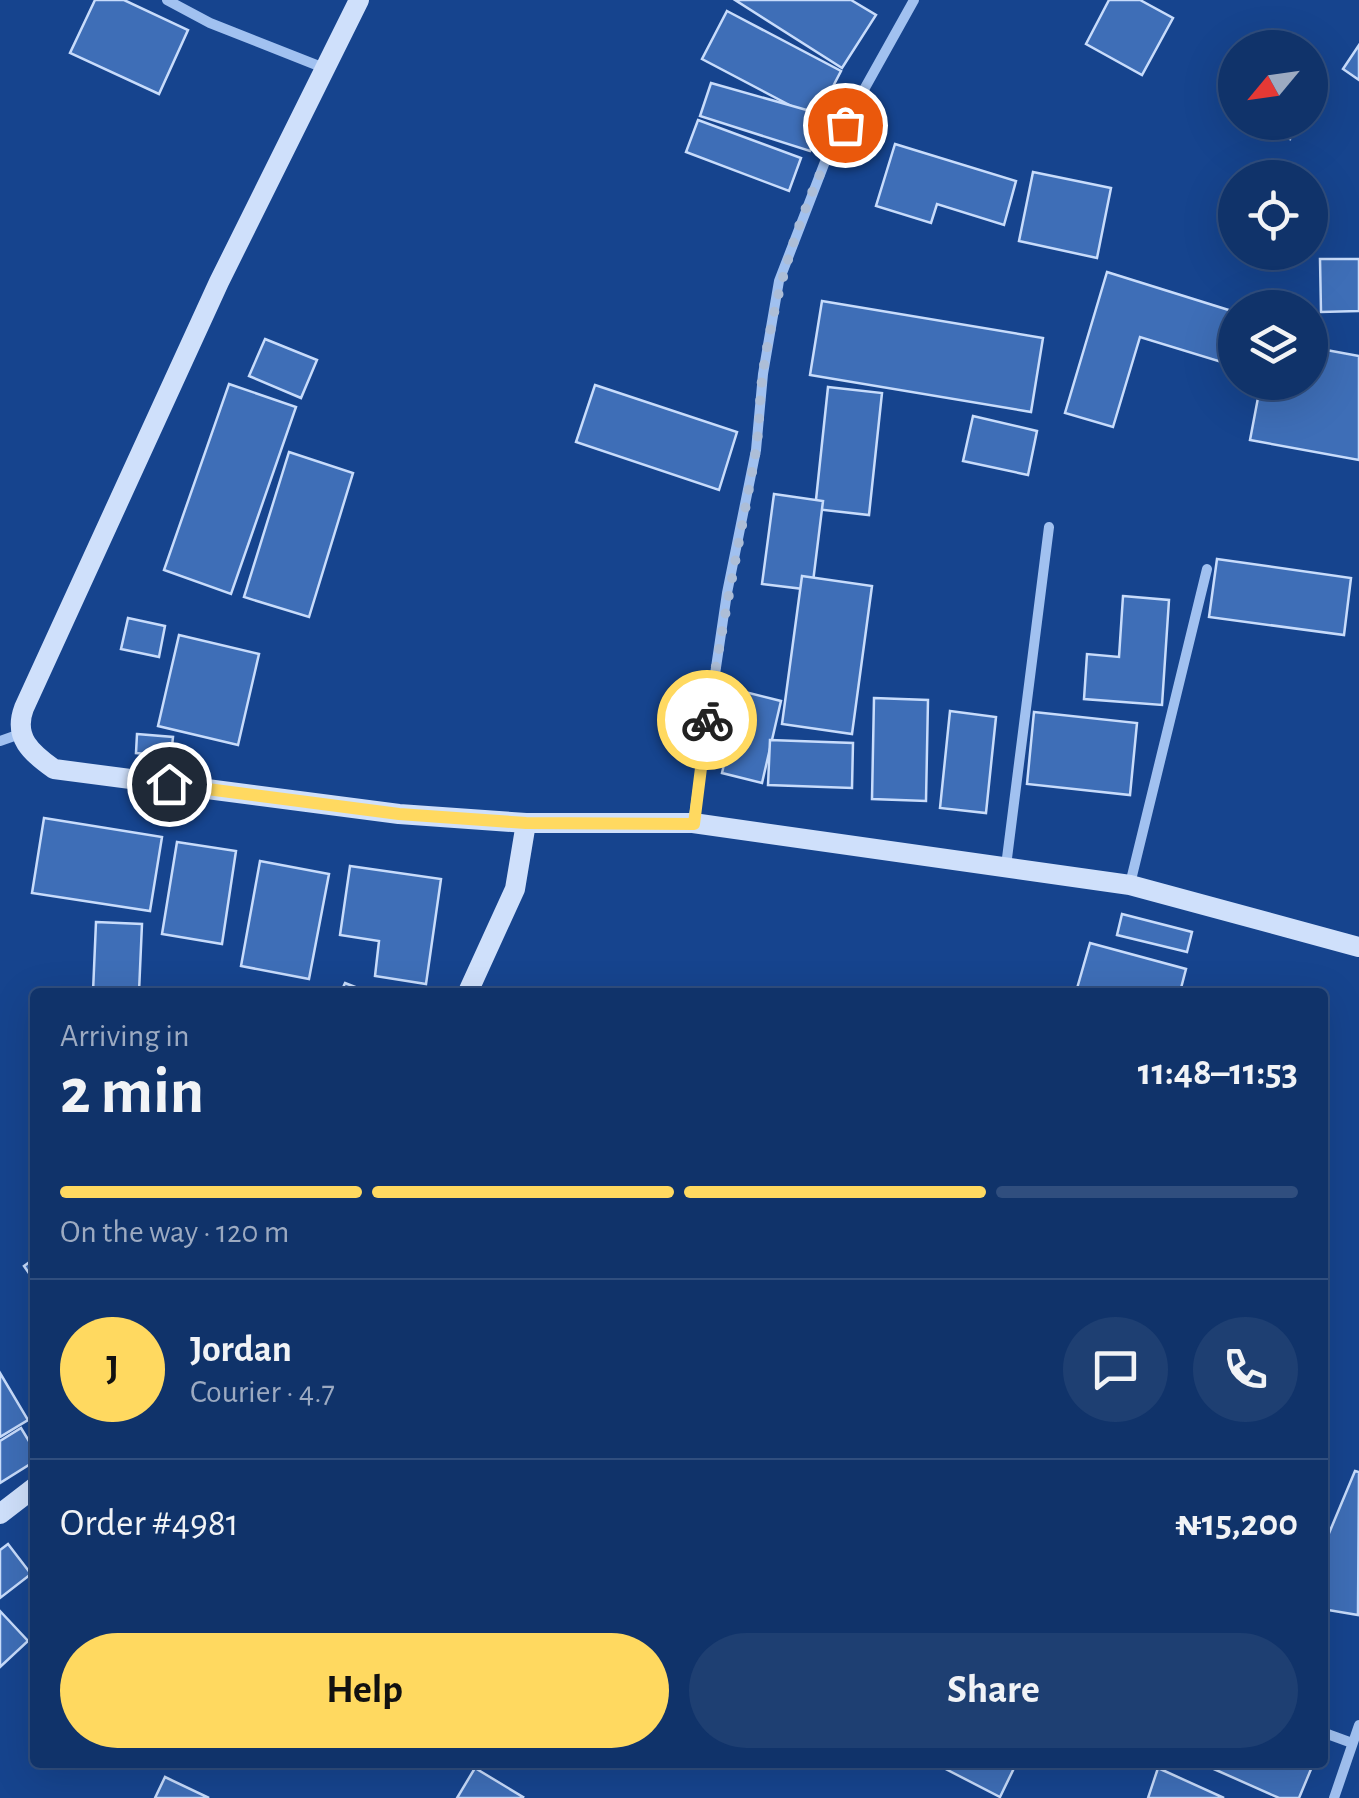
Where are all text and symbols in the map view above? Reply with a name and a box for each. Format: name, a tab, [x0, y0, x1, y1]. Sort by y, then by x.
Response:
north arrow	[1218, 30, 1328, 140]
map controls	[1218, 30, 1328, 400]
pin	[803, 83, 888, 168]
icon: bag	[818, 98, 873, 153]
button: locate	[1218, 160, 1328, 270]
button: layers	[1218, 290, 1328, 400]
courier	[657, 670, 757, 770]
icon: bike	[680, 693, 735, 748]
pin	[127, 742, 212, 827]
icon: home	[142, 757, 197, 812]
text: Arriving in	[60, 1020, 189, 1052]
text: 11:48–11:53	[1138, 1054, 1298, 1092]
text: 2 min	[60, 1060, 204, 1125]
text: On the way · 120 m	[60, 1216, 289, 1248]
button: chat	[1063, 1317, 1168, 1422]
button: phone	[1193, 1317, 1298, 1422]
text: Jordan	[190, 1331, 292, 1369]
text: J	[106, 1350, 119, 1388]
text: Courier · 4.7	[190, 1376, 335, 1408]
text: Order #4981	[60, 1505, 239, 1543]
text: ₦15,200	[1175, 1505, 1298, 1543]
button: Help	[60, 1633, 669, 1748]
button: Share	[689, 1633, 1298, 1748]

